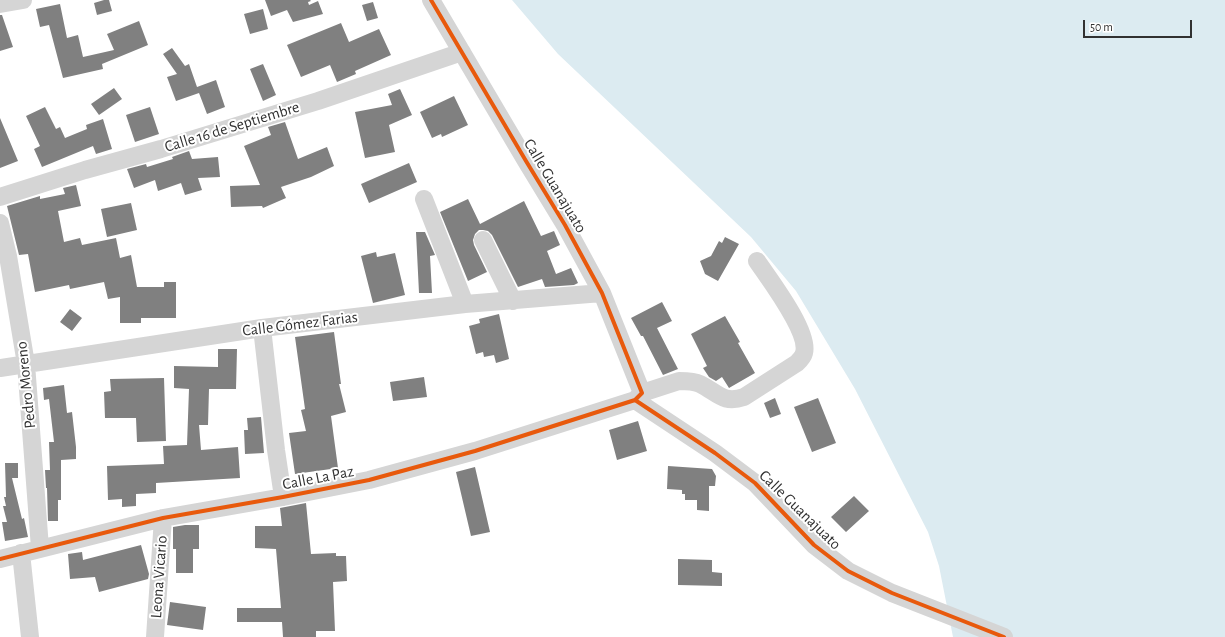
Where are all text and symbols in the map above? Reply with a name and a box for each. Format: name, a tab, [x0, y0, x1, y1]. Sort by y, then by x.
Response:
scale bar	[1085, 12, 1194, 38]
text: 50 m	[1090, 21, 1113, 33]
street label: Calle 16 de Septiembre	[162, 97, 302, 157]
street label: Calle Guanajuato	[519, 135, 591, 237]
street label: Calle Gómez Farias	[241, 307, 359, 341]
street label: Pedro Moreno	[12, 340, 40, 430]
street label: Calle La Paz	[281, 462, 355, 494]
street label: Calle Guanajuato	[755, 466, 845, 554]
street label: Leona Vicario	[147, 535, 171, 619]

